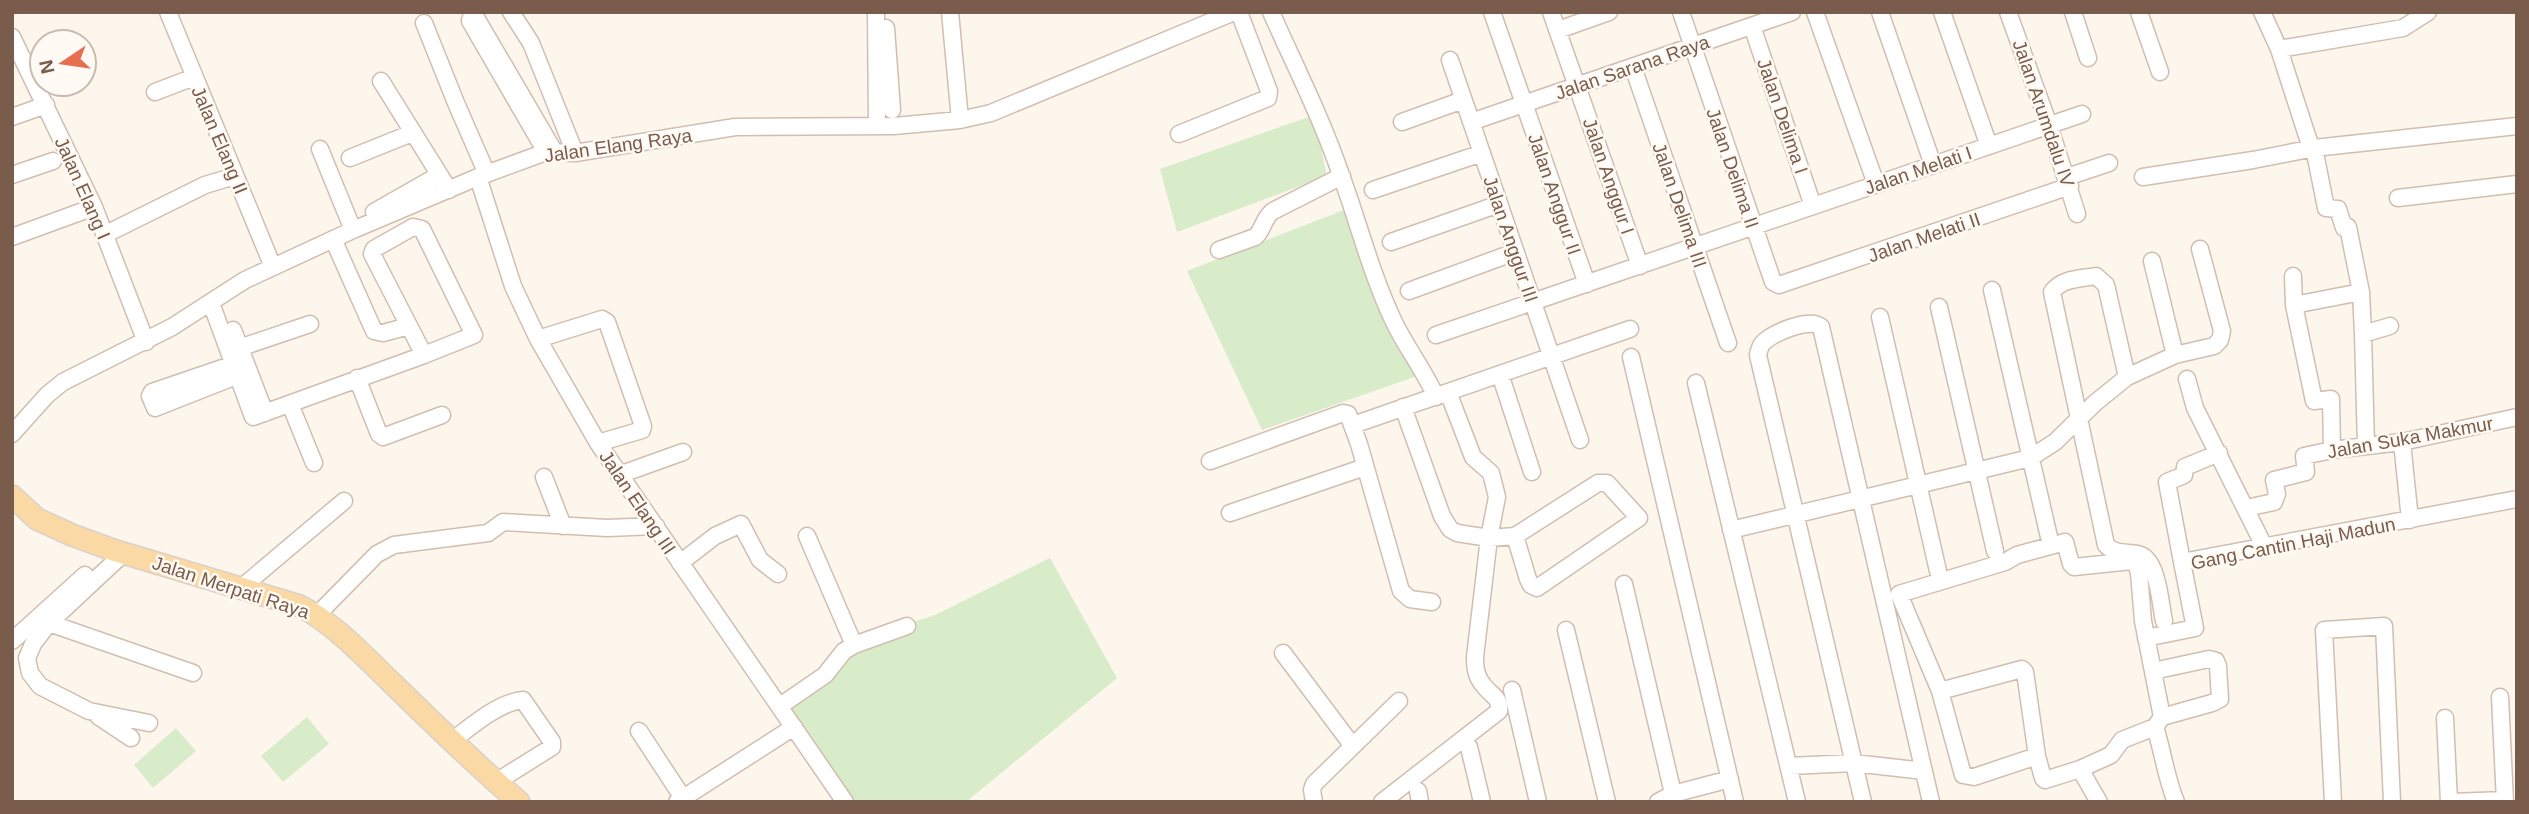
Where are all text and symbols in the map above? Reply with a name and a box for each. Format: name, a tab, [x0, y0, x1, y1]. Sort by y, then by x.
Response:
north arrow	[28, 28, 98, 98]
street label: Jalan Sarana Raya	[1552, 31, 1712, 104]
street label: Jalan Arumdalu IV	[2008, 37, 2079, 190]
street label: Jalan Delima I	[1753, 56, 1812, 176]
text: N	[35, 58, 59, 76]
street label: Jalan Elang II	[187, 83, 252, 197]
street label: Jalan Delima II	[1702, 105, 1763, 231]
street label: Jalan Anggur I	[1579, 115, 1638, 237]
street label: Jalan Elang Raya	[543, 125, 694, 166]
street label: Jalan Anggur II	[1524, 131, 1585, 258]
street label: Jalan Elang I	[51, 134, 114, 243]
street label: Jalan Delima III	[1648, 140, 1711, 270]
street label: Jalan Melati I	[1862, 142, 1975, 199]
street label: Jalan Anggur III	[1479, 173, 1542, 305]
street label: Jalan Melati II	[1865, 208, 1983, 266]
street label: Jalan Suka Makmur	[2326, 412, 2495, 462]
street label: Jalan Elang III	[595, 446, 680, 558]
street label: Gang Cantin Haji Madun	[2189, 513, 2397, 574]
street label: Jalan Merpati Raya	[150, 552, 312, 623]

